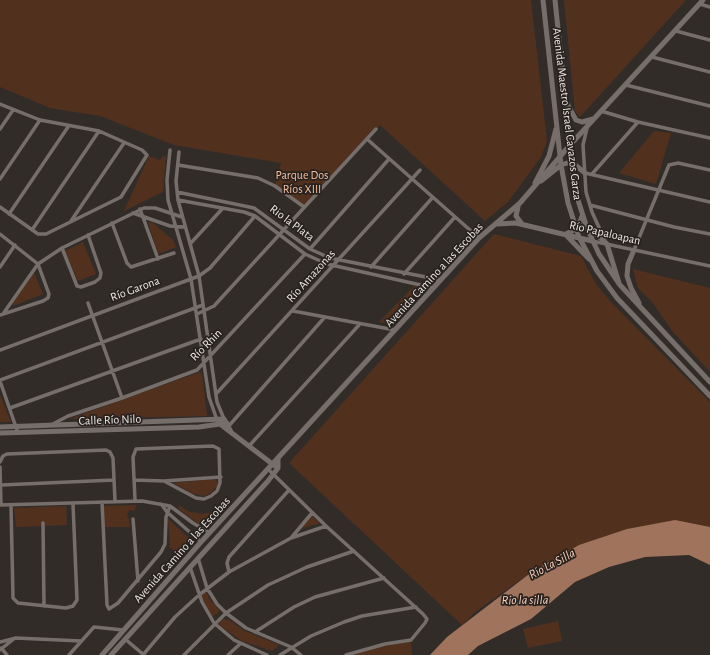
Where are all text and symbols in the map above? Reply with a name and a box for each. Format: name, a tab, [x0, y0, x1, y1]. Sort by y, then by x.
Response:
street label: Avenida Maestro Israel Cavazos Garza	[549, 27, 585, 201]
park label: Parque Dos Ríos XIII	[275, 168, 329, 196]
street label: Rio la Plata	[267, 202, 317, 244]
street label: Río Papaloapan	[568, 218, 642, 248]
street label: Avenida Camino a las Escobas	[382, 220, 486, 330]
street label: Río Amazonas	[284, 247, 338, 305]
street label: Río Garona	[108, 273, 162, 305]
street label: Río Rhin	[187, 326, 225, 364]
street label: Calle Río Nilo	[78, 412, 142, 428]
street label: Avenida Camino a las Escobas	[131, 494, 233, 606]
water label: Río La Silla	[526, 545, 578, 583]
water label: Rio la silla	[502, 592, 548, 608]

